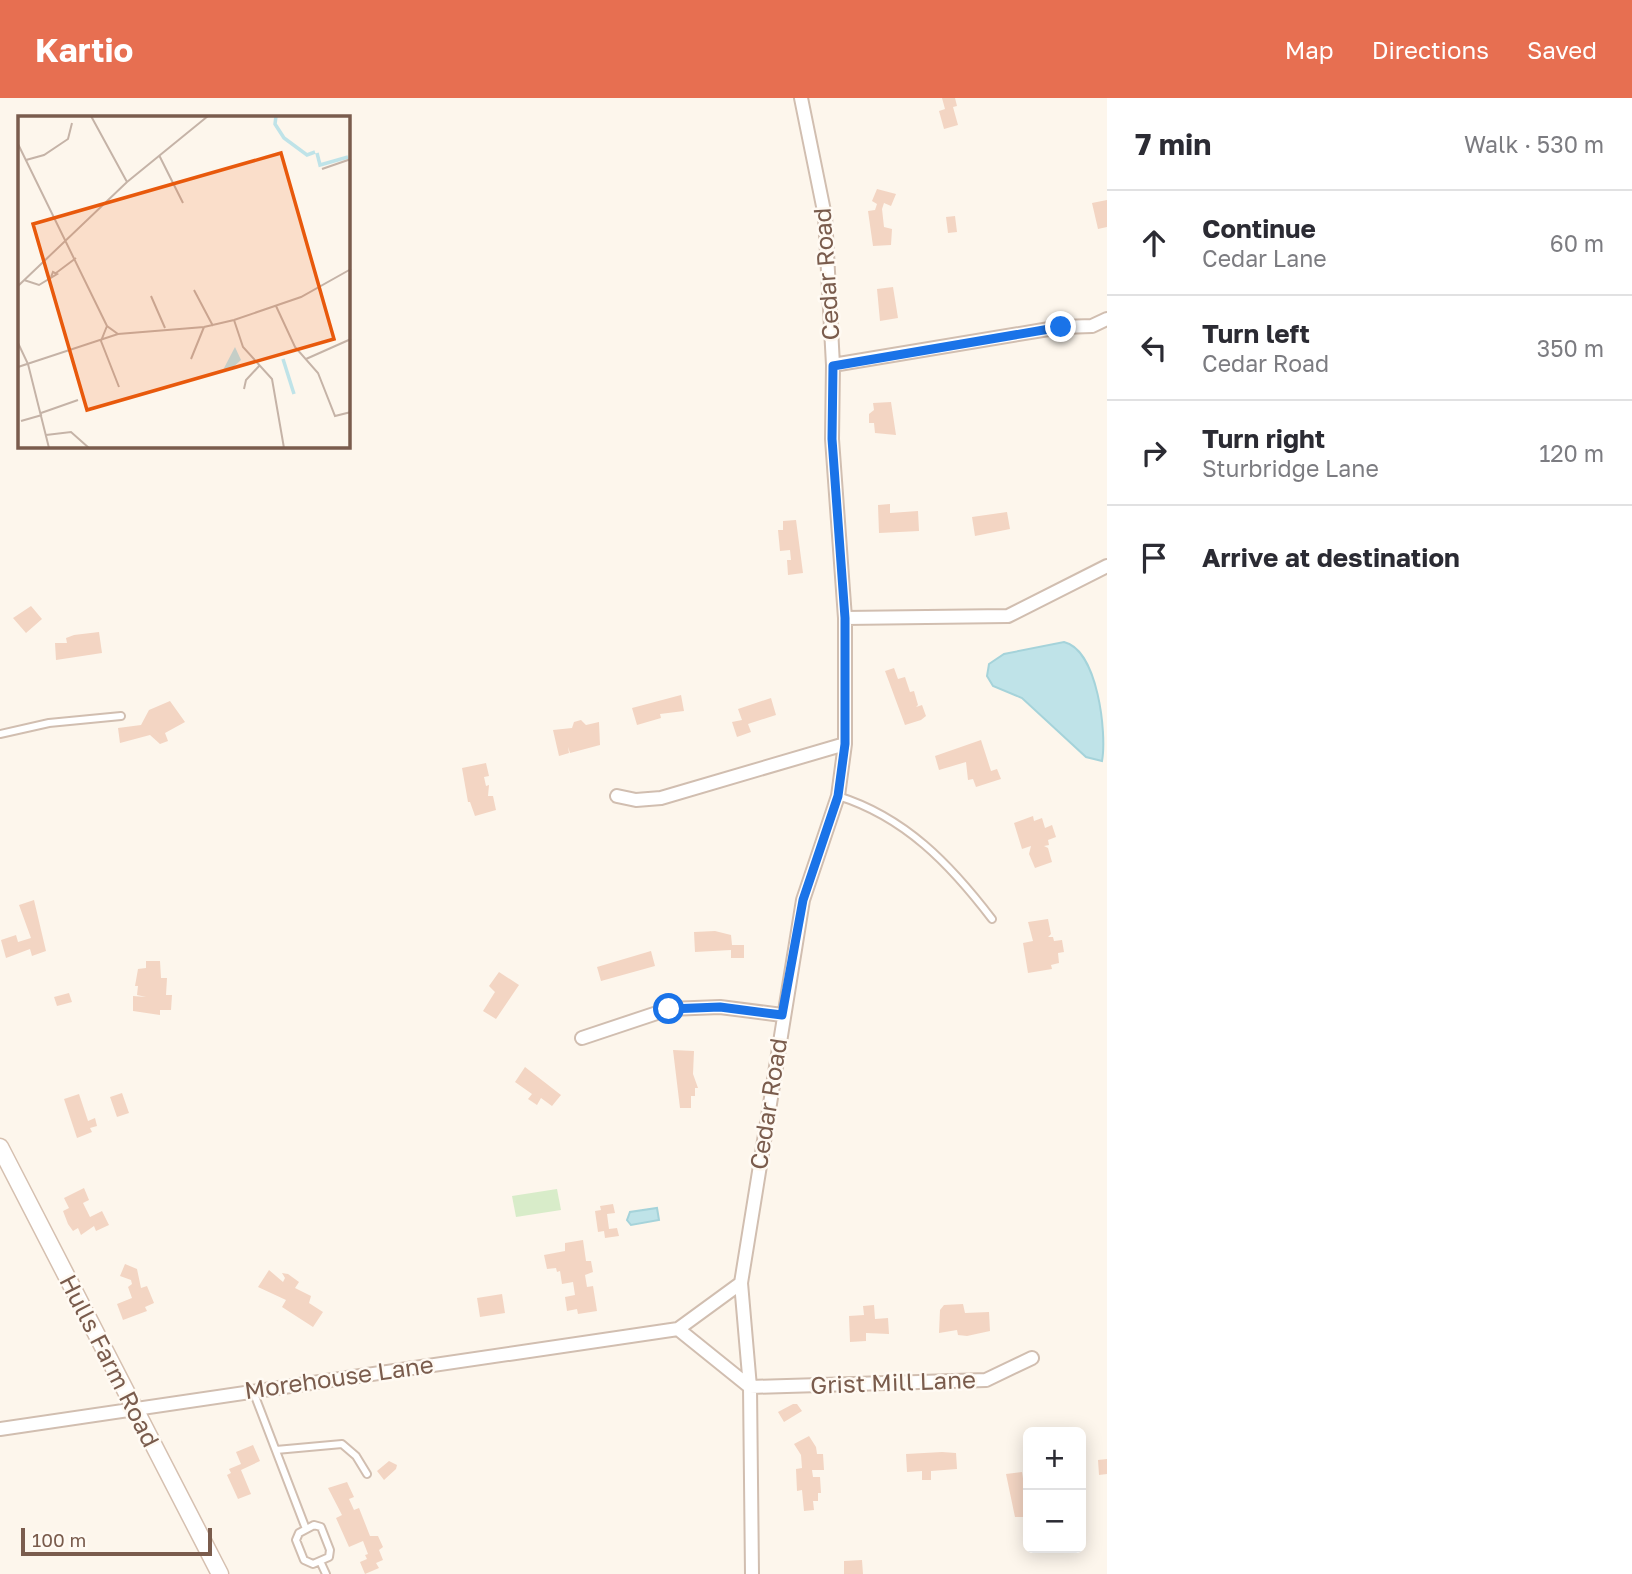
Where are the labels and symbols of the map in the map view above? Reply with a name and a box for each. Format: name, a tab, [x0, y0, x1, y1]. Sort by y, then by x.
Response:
inset map	[18, 116, 350, 448]
street label: Cedar Road	[806, 207, 845, 341]
route end	[1045, 311, 1076, 342]
route start	[653, 993, 684, 1024]
street label: Cedar Road	[743, 1036, 792, 1172]
street label: Hulls Farm Road	[54, 1269, 166, 1451]
street label: Morehouse Lane	[242, 1349, 435, 1404]
street label: Grist Mill Lane	[810, 1364, 976, 1399]
scale bar	[21, 1525, 212, 1557]

